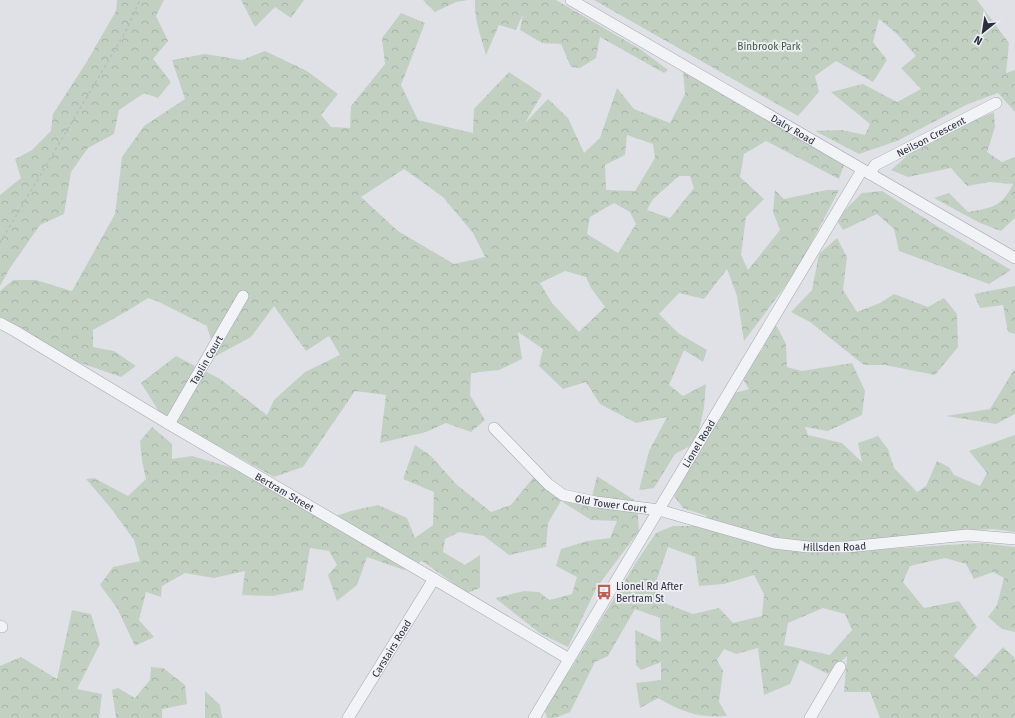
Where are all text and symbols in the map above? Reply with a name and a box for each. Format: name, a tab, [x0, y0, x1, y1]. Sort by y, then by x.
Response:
north arrow	[963, 12, 1003, 52]
text: N	[972, 33, 985, 48]
park label: Binbrook Park	[737, 41, 802, 53]
street label: Dalry Road	[768, 112, 817, 148]
street label: Neilson Crescent	[895, 115, 968, 160]
street label: Taplin Court	[188, 333, 226, 387]
street label: Lionel Road	[680, 418, 718, 470]
street label: Bertram Street	[253, 471, 316, 515]
street label: Old Tower Court	[574, 493, 648, 515]
street label: Hillsden Road	[802, 540, 867, 554]
place label: Lionel Rd After Bertram St	[616, 581, 683, 605]
bus stop icon: Lionel Rd After Bertram St	[595, 583, 613, 601]
street label: Carstairs Road	[370, 618, 414, 680]

